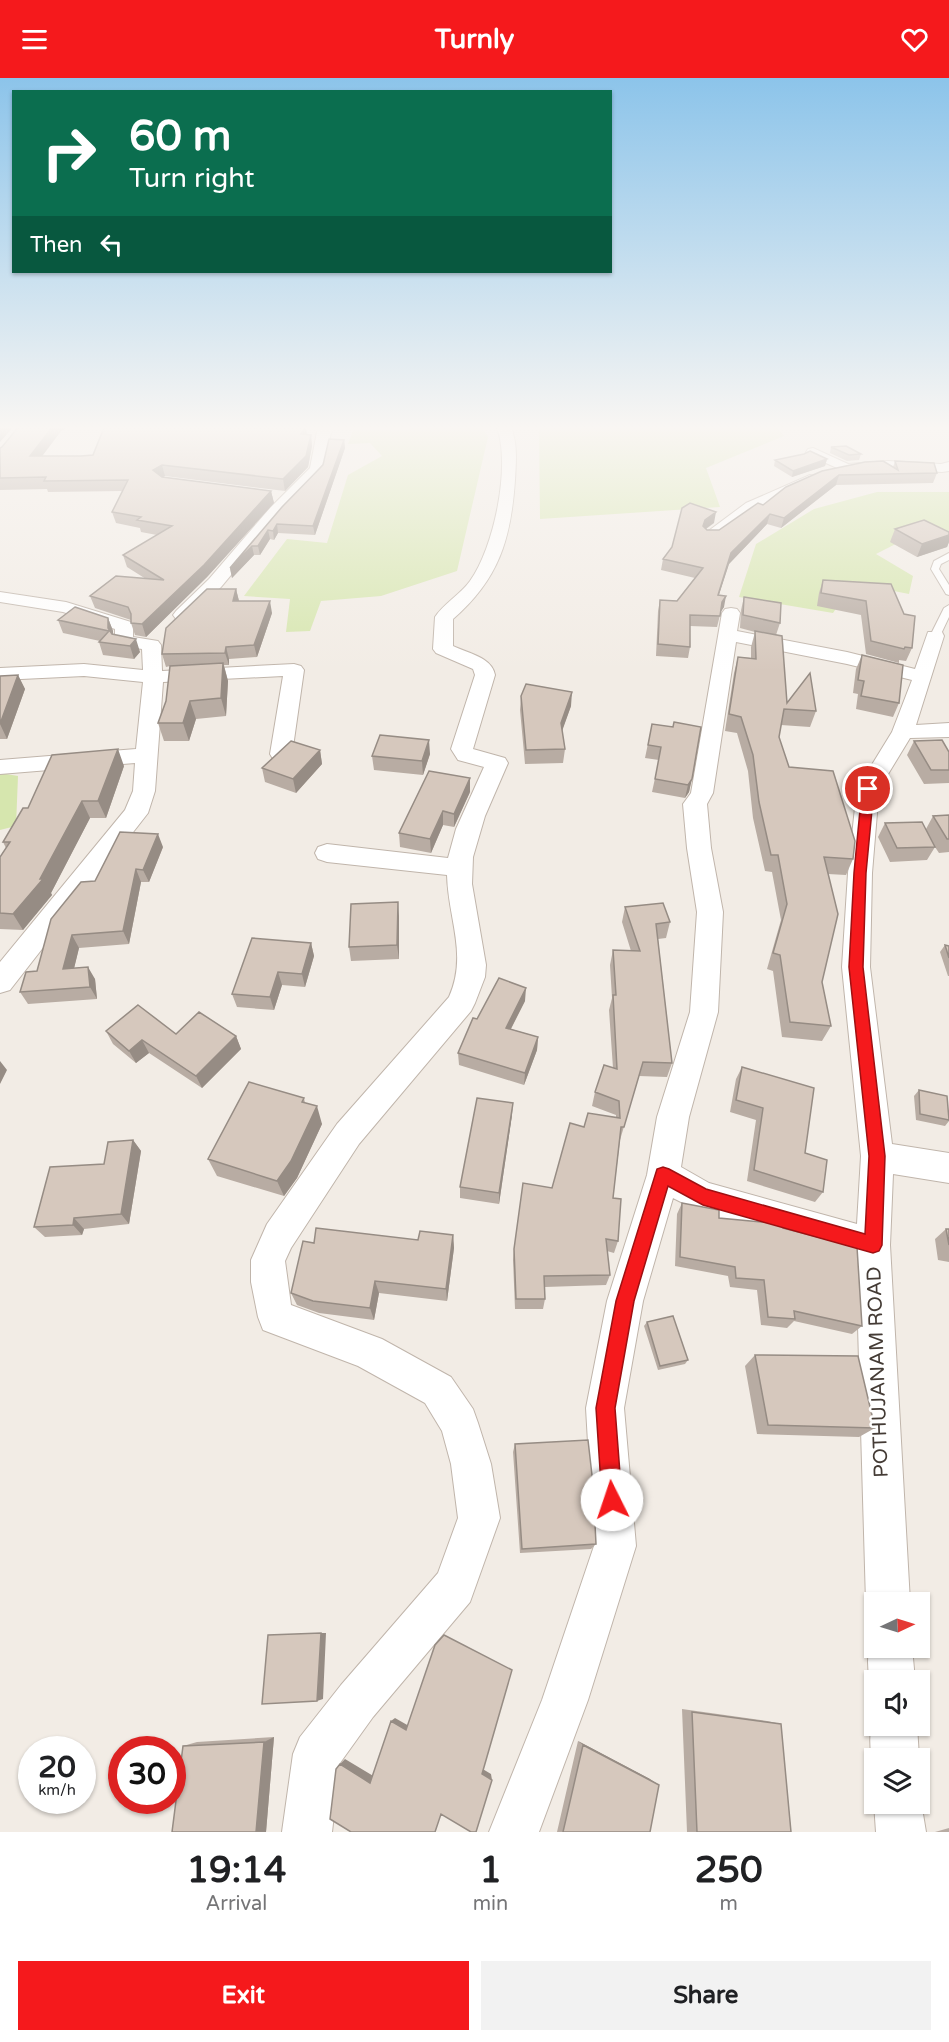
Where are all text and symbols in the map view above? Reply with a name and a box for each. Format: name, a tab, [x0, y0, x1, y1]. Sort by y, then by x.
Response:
icon: menu	[18, 23, 51, 56]
text: Turnly	[435, 23, 514, 56]
icon: heart	[898, 23, 931, 56]
text: 60 m	[129, 111, 231, 162]
icon: right	[30, 114, 108, 192]
text: Turn right	[129, 162, 255, 195]
icon: left	[95, 228, 128, 261]
text: Then	[30, 232, 83, 258]
pin	[842, 763, 893, 814]
icon: arrive	[851, 772, 884, 805]
street label: POTHUJANAM ROAD	[862, 1266, 894, 1478]
position arrow	[580, 1468, 644, 1532]
north arrow	[864, 1592, 930, 1658]
map controls	[864, 1592, 930, 1814]
button: sound	[864, 1670, 930, 1736]
speed limit sign: 30	[108, 1736, 186, 1814]
button: layers	[864, 1748, 930, 1814]
text: 20	[38, 1749, 76, 1786]
text: km/h	[38, 1781, 76, 1799]
text: 19:14	[186, 1849, 286, 1892]
text: 1	[479, 1849, 502, 1892]
text: 250	[695, 1849, 763, 1892]
text: Arrival	[205, 1892, 267, 1916]
text: min	[473, 1892, 508, 1916]
text: m	[719, 1892, 738, 1916]
button: Exit	[18, 1961, 469, 2030]
button: Share	[481, 1961, 931, 2030]

